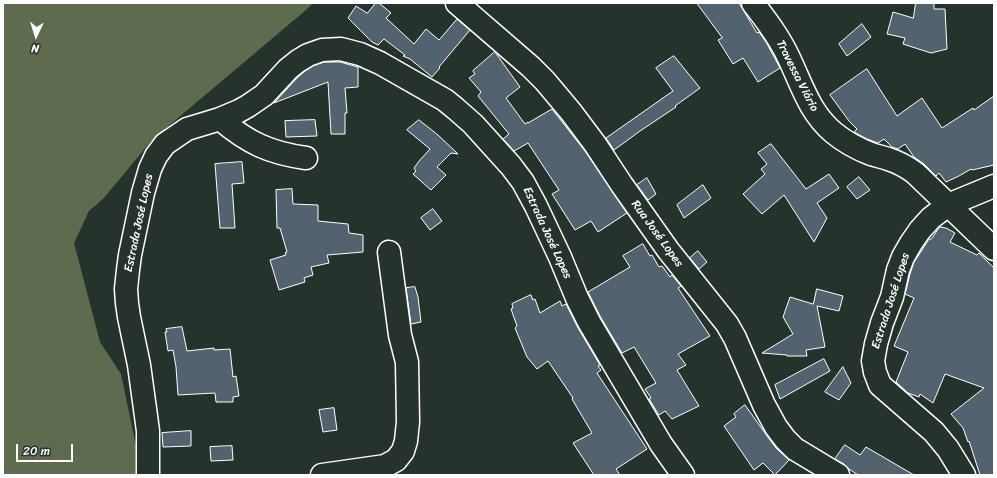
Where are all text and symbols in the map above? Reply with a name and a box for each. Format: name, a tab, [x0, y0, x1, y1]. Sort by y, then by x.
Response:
north arrow	[16, 16, 56, 56]
street label: Travessa Viário	[773, 38, 821, 114]
text: N	[31, 39, 40, 58]
street label: Estrada José Lopes	[122, 173, 156, 273]
street label: Estrada José Lopes	[519, 185, 575, 281]
street label: Rua José Lopes	[628, 198, 686, 270]
street label: Estrada José Lopes	[869, 251, 913, 351]
scale bar	[18, 436, 75, 462]
text: 20 m	[23, 440, 50, 462]

